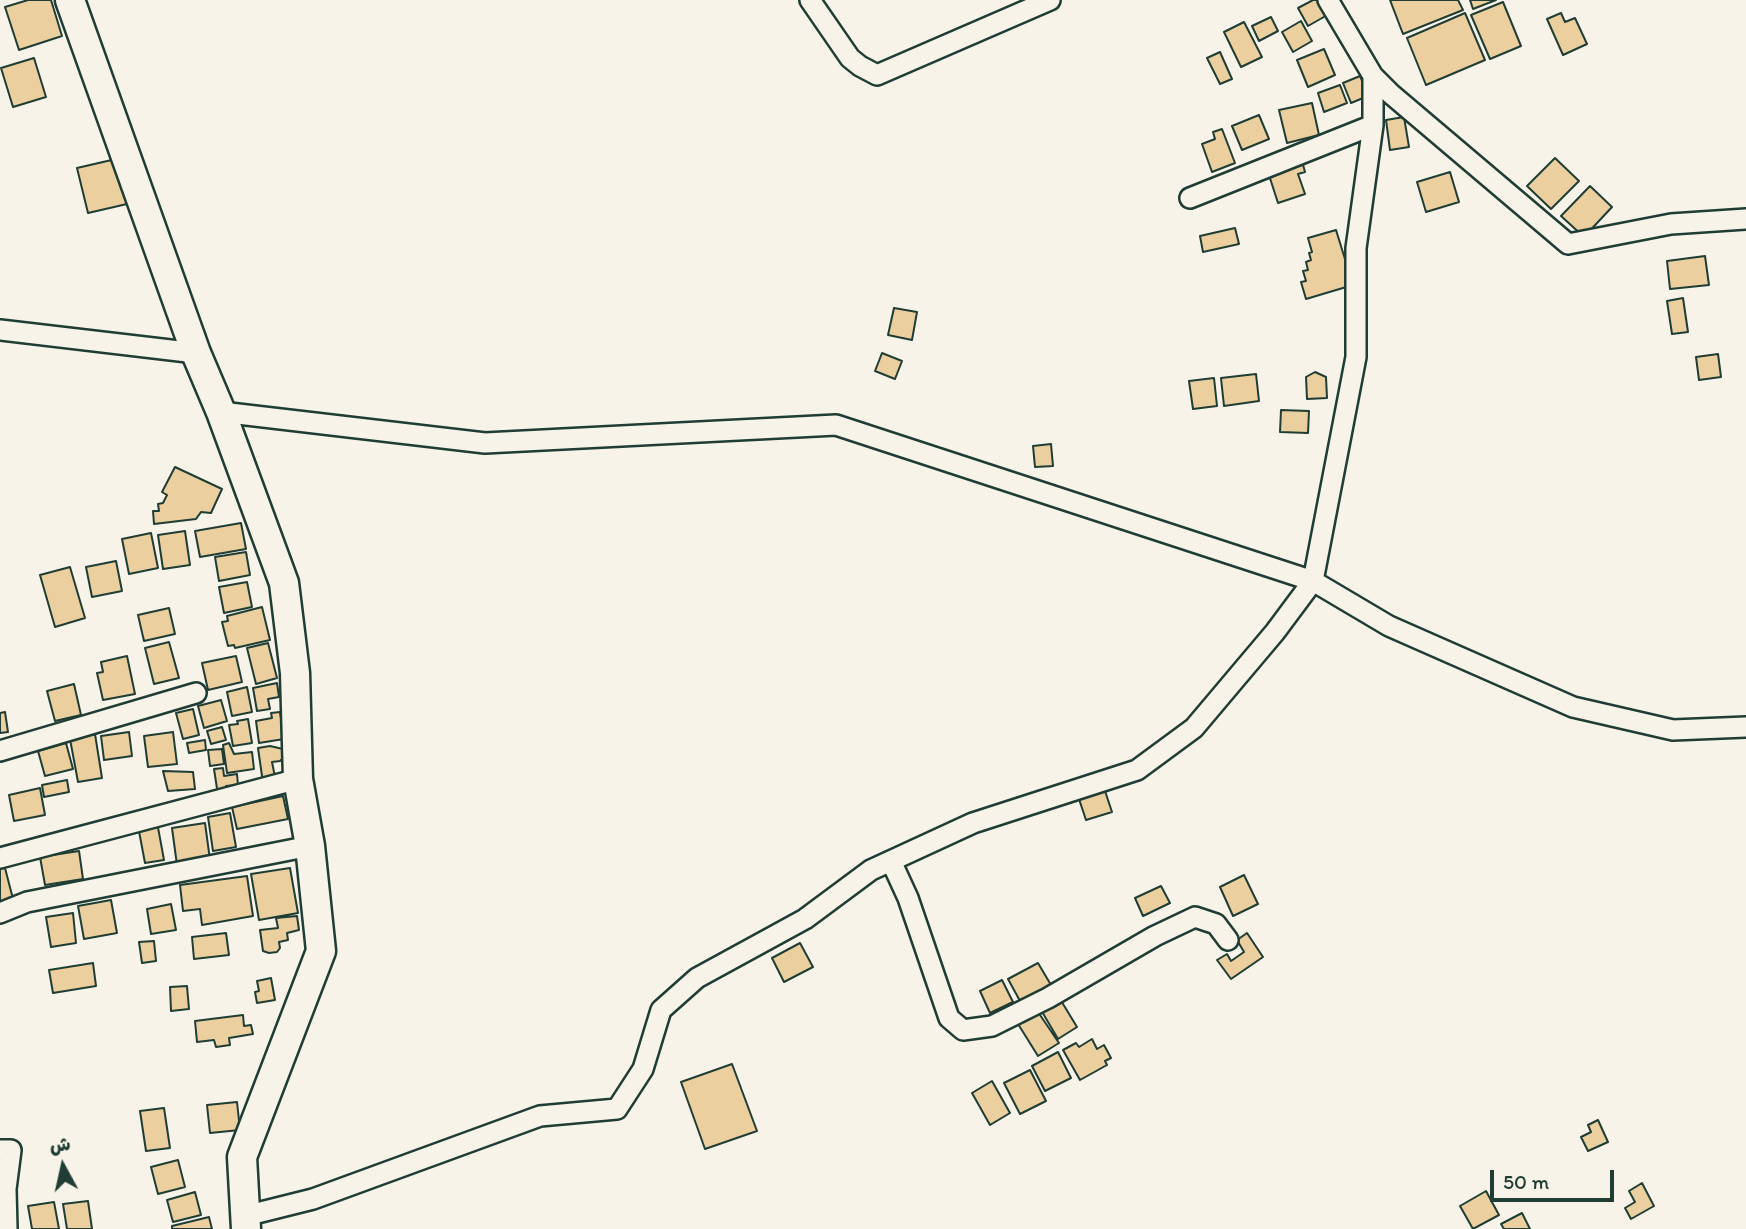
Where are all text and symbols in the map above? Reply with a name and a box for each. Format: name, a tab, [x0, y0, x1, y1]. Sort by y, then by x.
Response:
north arrow	[28, 1131, 98, 1201]
text: ش	[48, 1132, 72, 1158]
scale bar	[1494, 1156, 1618, 1200]
text: 50 m	[1503, 1169, 1549, 1194]

